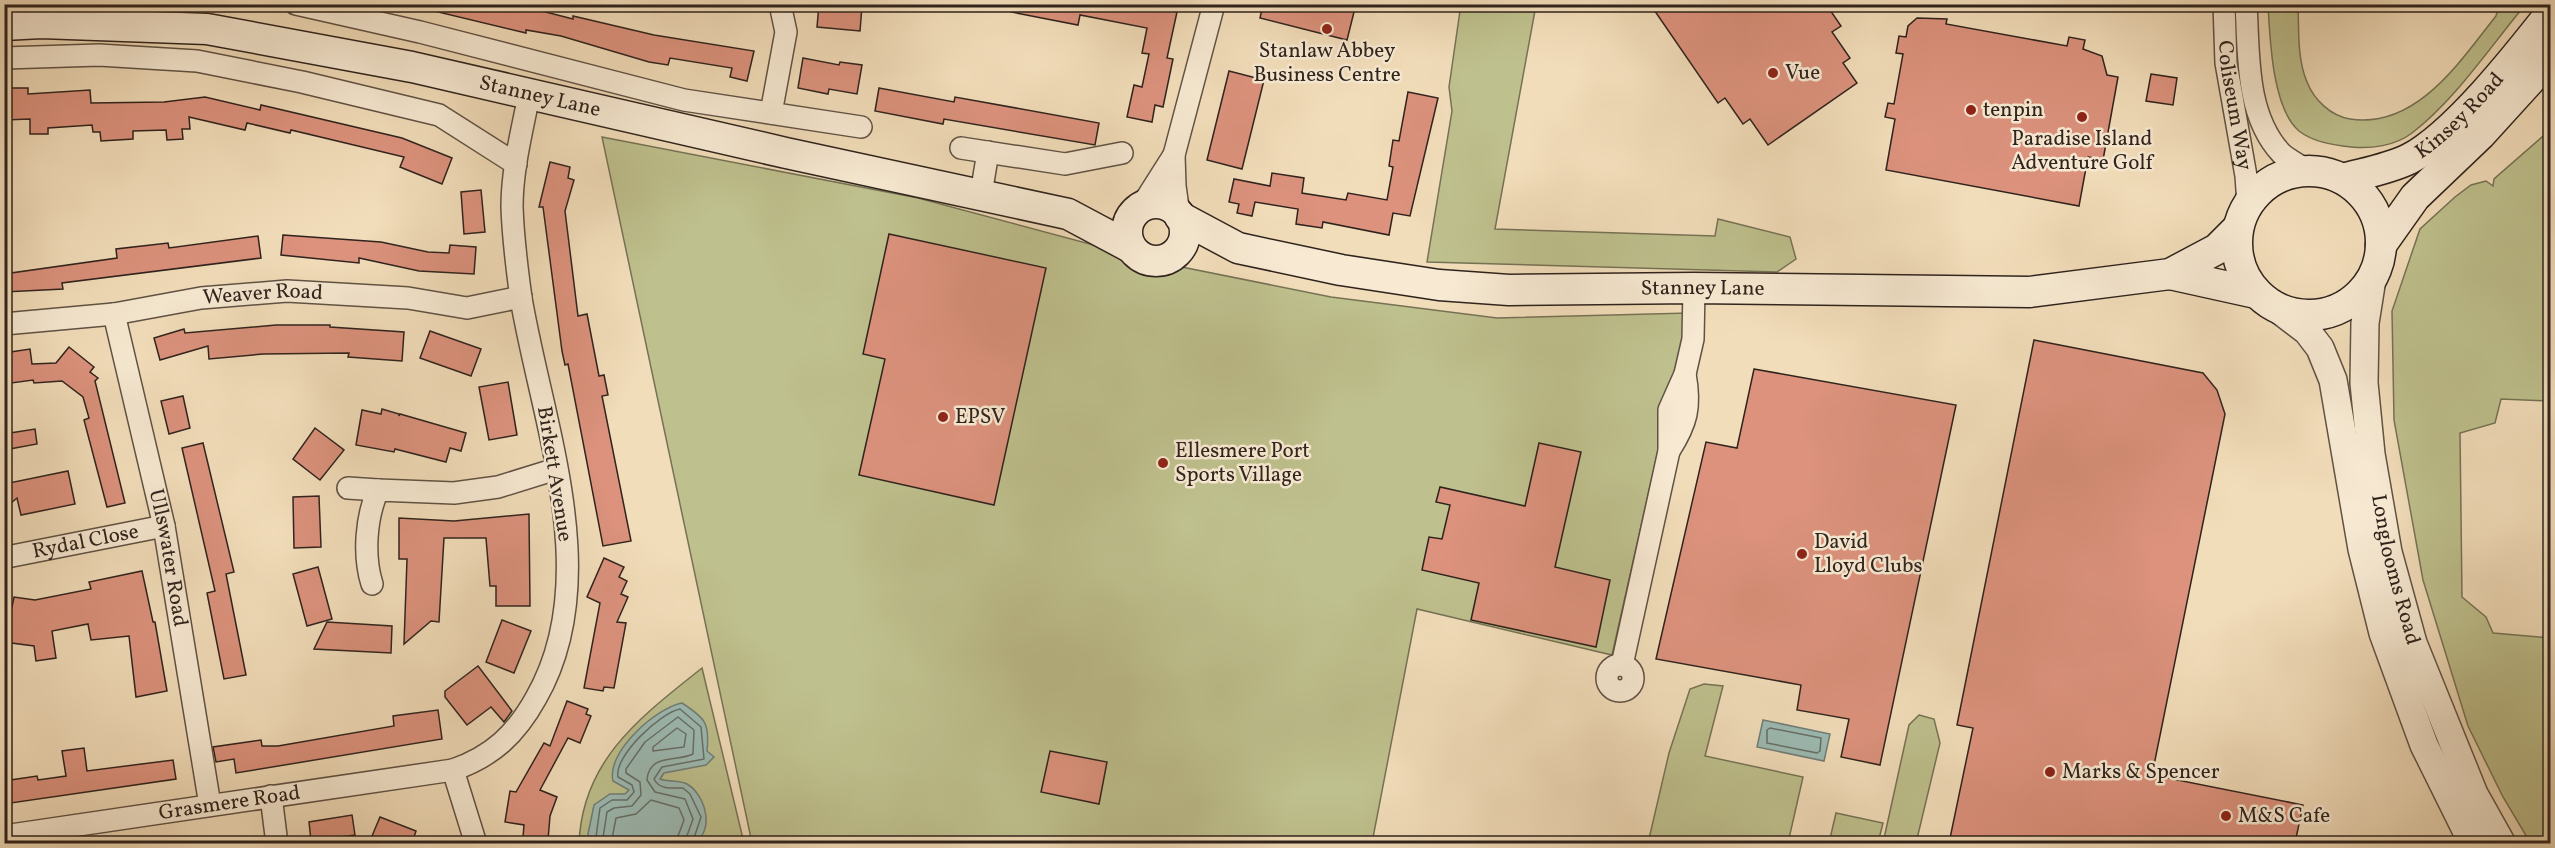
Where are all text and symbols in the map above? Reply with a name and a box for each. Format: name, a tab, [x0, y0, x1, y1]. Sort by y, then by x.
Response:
marker: Stanlaw Abbey Business Centre	[1320, 22, 1334, 36]
place label: Stanlaw Abbey Business Centre	[1253, 37, 1401, 90]
street label: Coliseum Way	[2211, 40, 2259, 173]
place label: Vue	[1785, 59, 1820, 88]
marker: Vue	[1766, 66, 1780, 80]
street label: Kinsey Road	[2409, 66, 2511, 166]
street label: Stanney Lane	[476, 68, 604, 124]
place label: tenpin	[1983, 96, 2044, 125]
marker: tenpin	[1964, 103, 1978, 117]
marker: Paradise Island Adventure Golf	[2075, 110, 2089, 124]
place label: Paradise Island Adventure Golf	[2011, 125, 2155, 178]
street label: Stanney Lane	[1640, 273, 1765, 303]
street label: Weaver Road	[202, 276, 324, 312]
place label: EPSV	[955, 403, 1005, 432]
street label: Birkett Avenue	[529, 404, 579, 544]
marker: EPSV	[936, 410, 950, 424]
place label: Ellesmere Port Sports Village	[1175, 437, 1310, 490]
marker: Ellesmere Port Sports Village	[1156, 456, 1170, 470]
street label: Ullswater Road	[141, 486, 195, 629]
street label: Longlooms Road	[2364, 492, 2427, 648]
street label: Rydal Close	[30, 517, 141, 566]
place label: David Lloyd Clubs	[1814, 528, 1923, 581]
marker: David Lloyd Clubs	[1795, 547, 1809, 561]
place label: Marks & Spencer	[2062, 758, 2220, 787]
marker: Marks & Spencer	[2043, 765, 2057, 779]
street label: Grasmere Road	[157, 778, 302, 828]
place label: M&S Cafe	[2238, 802, 2330, 831]
marker: M&S Cafe	[2219, 809, 2233, 823]

